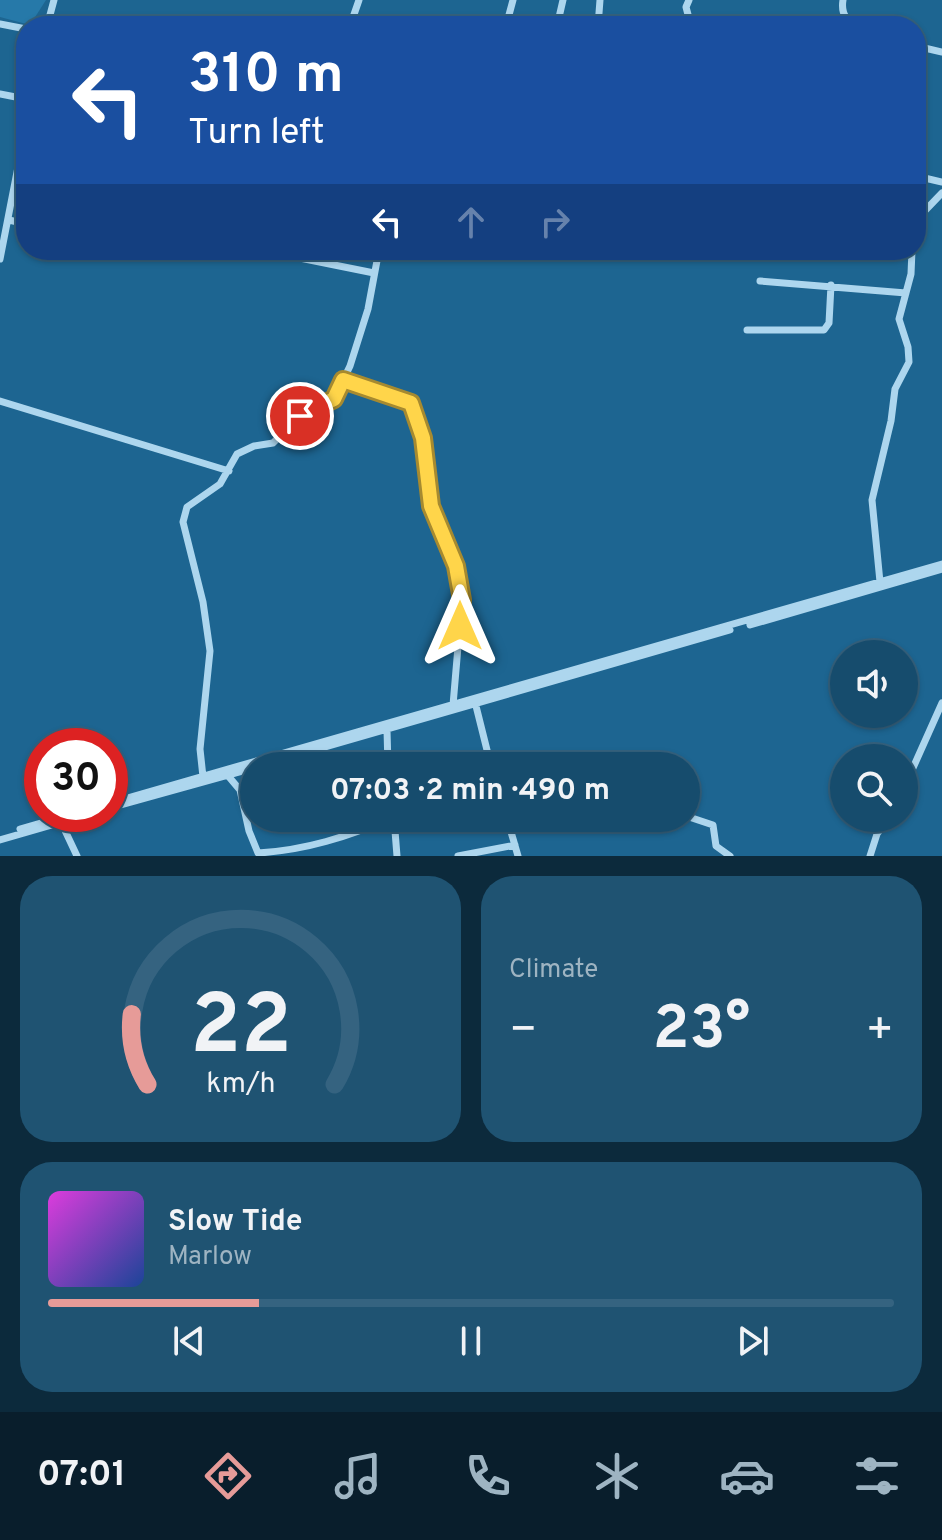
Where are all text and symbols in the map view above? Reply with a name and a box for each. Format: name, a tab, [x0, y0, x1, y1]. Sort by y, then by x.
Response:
text: 310 m	[188, 42, 344, 112]
icon: left	[56, 48, 160, 152]
text: Turn left	[188, 111, 325, 157]
icon: left	[365, 200, 409, 244]
icon: ahead	[449, 200, 493, 244]
icon: right	[533, 200, 577, 244]
pin	[266, 382, 334, 450]
icon: arrive	[278, 394, 322, 438]
position arrow	[418, 584, 502, 668]
map controls	[830, 640, 918, 832]
button: sound	[830, 640, 918, 728]
speed limit sign: 30	[24, 728, 128, 832]
button: search	[830, 744, 918, 832]
text: 07:03 · 2 min · 490 m	[330, 773, 610, 810]
text: Climate	[509, 954, 598, 987]
text: 22	[190, 978, 291, 1083]
text: 23°	[653, 994, 750, 1070]
text: −	[509, 1004, 537, 1060]
text: +	[866, 1004, 894, 1060]
text: km/h	[206, 1067, 275, 1103]
text: Slow Tide	[168, 1204, 302, 1241]
text: Marlow	[168, 1241, 252, 1274]
icon: previous	[167, 1319, 211, 1363]
icon: pause	[449, 1319, 493, 1363]
icon: next	[731, 1319, 775, 1363]
icon: directions	[200, 1448, 256, 1504]
icon: music	[330, 1448, 386, 1504]
icon: phone	[460, 1448, 516, 1504]
icon: climate	[589, 1448, 645, 1504]
icon: car	[719, 1448, 775, 1504]
icon: filters	[849, 1448, 905, 1504]
text: 07:01	[37, 1453, 126, 1499]

